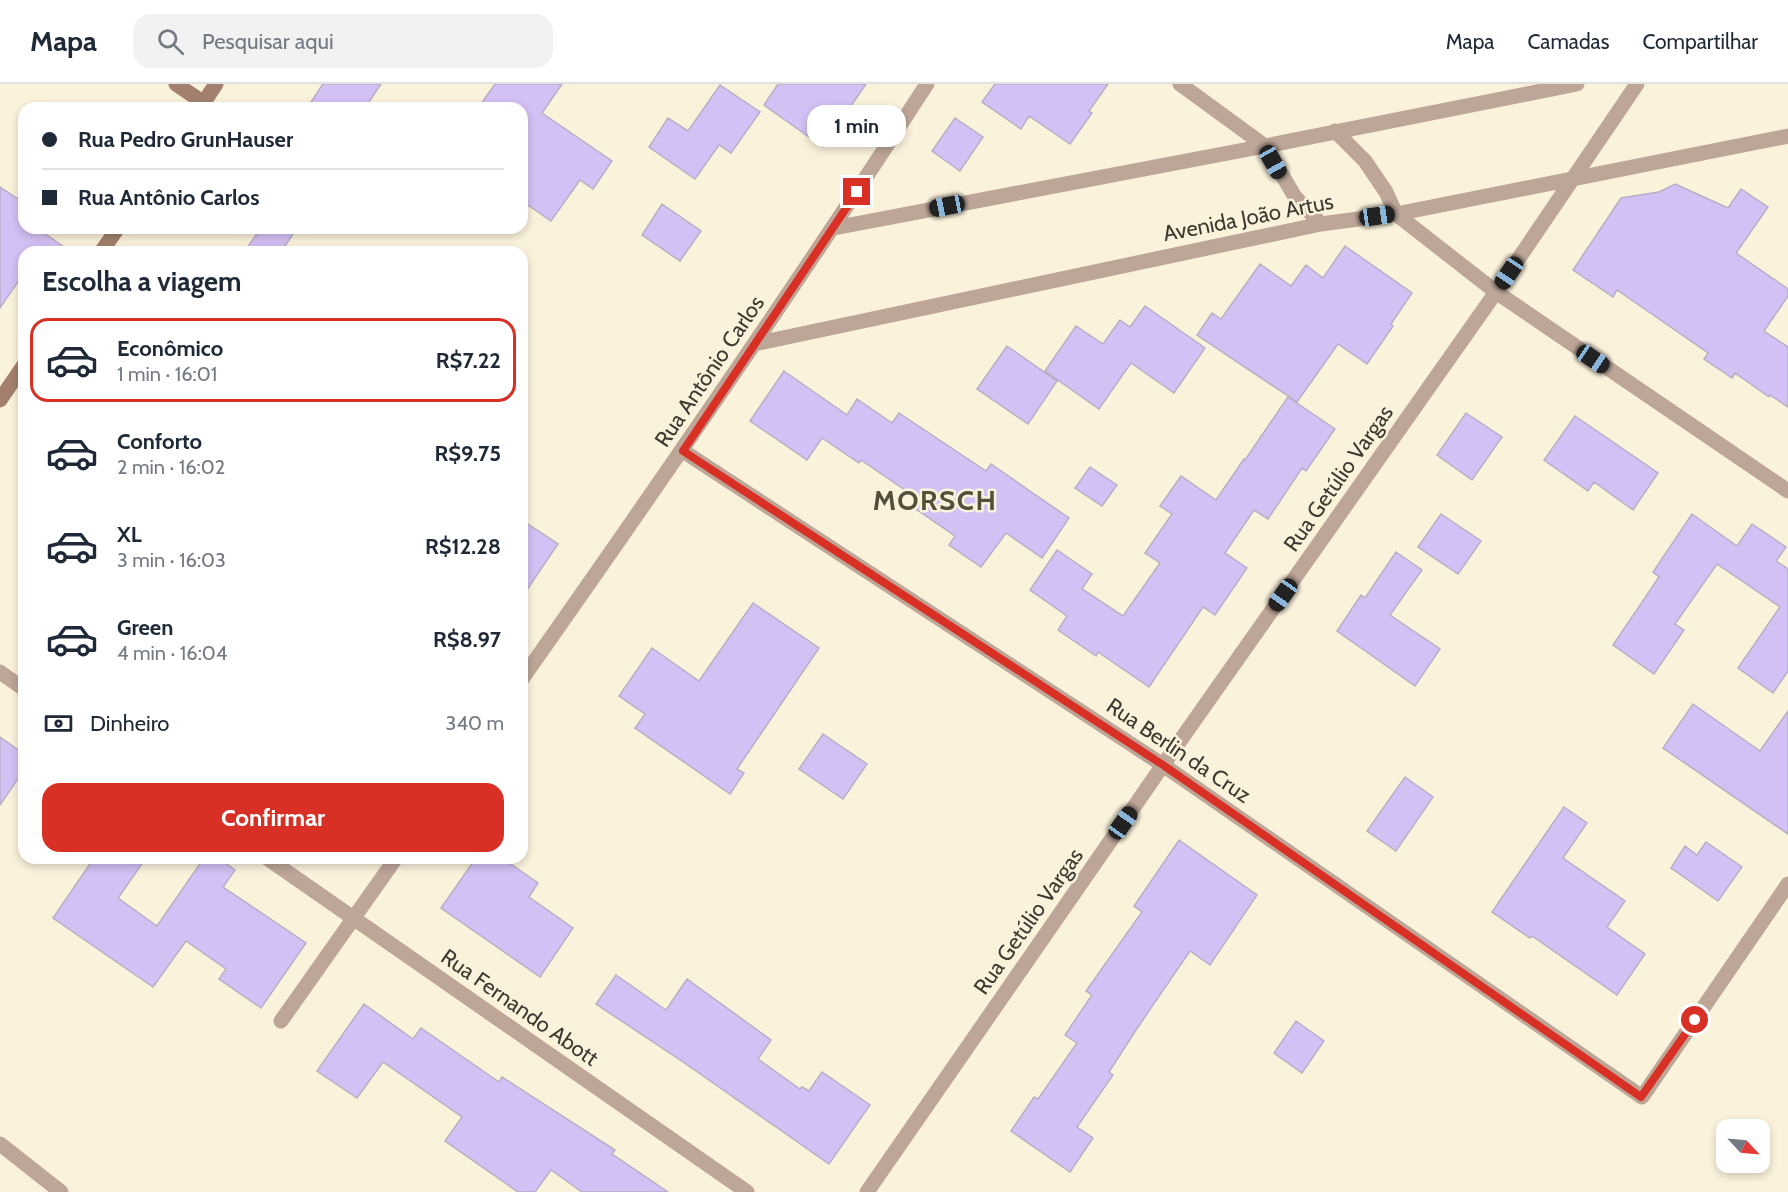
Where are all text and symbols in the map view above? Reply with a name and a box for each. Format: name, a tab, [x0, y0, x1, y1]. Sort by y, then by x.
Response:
search box	[133, 14, 553, 68]
text: Mapa	[30, 24, 97, 58]
icon: search	[154, 25, 187, 58]
text: Pesquisar aqui	[202, 28, 334, 55]
text: Mapa	[1446, 29, 1494, 54]
text: Camadas	[1527, 29, 1609, 54]
text: Compartilhar	[1642, 29, 1758, 54]
callout: 1 min	[808, 105, 906, 147]
text: 1 min	[834, 114, 879, 138]
text: Rua Pedro GrunHauser	[78, 126, 293, 153]
car	[1256, 142, 1290, 182]
route end	[843, 178, 870, 205]
text: Rua Antônio Carlos	[78, 184, 259, 211]
street label: Avenida João Artus	[1161, 188, 1336, 247]
car	[928, 194, 966, 218]
car	[1358, 205, 1396, 227]
car	[1491, 253, 1527, 293]
text: Escolha a viagem	[42, 265, 241, 298]
street label: Rua Antônio Carlos	[649, 291, 770, 452]
icon: car	[45, 333, 99, 387]
text: Econômico	[117, 335, 223, 362]
car	[1573, 341, 1613, 377]
text: R$7.22	[436, 347, 501, 374]
text: 1 min · 16:01	[117, 362, 217, 386]
street label: Rua Getúlio Vargas	[1278, 400, 1399, 557]
icon: car	[45, 426, 99, 480]
text: Conforto	[117, 428, 202, 455]
text: R$9.75	[435, 440, 501, 467]
text: 2 min · 16:02	[117, 455, 225, 479]
district label: MORSCH	[873, 483, 997, 517]
icon: car	[45, 519, 99, 573]
text: XL	[117, 521, 142, 548]
text: R$12.28	[425, 533, 501, 560]
text: 3 min · 16:03	[117, 548, 226, 572]
car	[1265, 575, 1301, 615]
icon: car	[45, 612, 99, 666]
text: Green	[117, 614, 173, 641]
text: R$8.97	[433, 626, 501, 653]
text: 4 min · 16:04	[117, 641, 227, 665]
street label: Rua Berlin da Cruz	[1101, 692, 1256, 809]
icon: cash	[42, 707, 75, 740]
text: Dinheiro	[90, 710, 169, 737]
text: 340 m	[446, 711, 504, 735]
button: Confirmar	[42, 783, 504, 852]
car	[1105, 803, 1141, 843]
street label: Rua Getúlio Vargas	[968, 843, 1089, 1000]
street label: Rua Fernando Abott	[436, 943, 604, 1072]
route start	[1681, 1006, 1708, 1033]
north arrow	[1716, 1119, 1770, 1173]
map controls	[1716, 1119, 1770, 1173]

